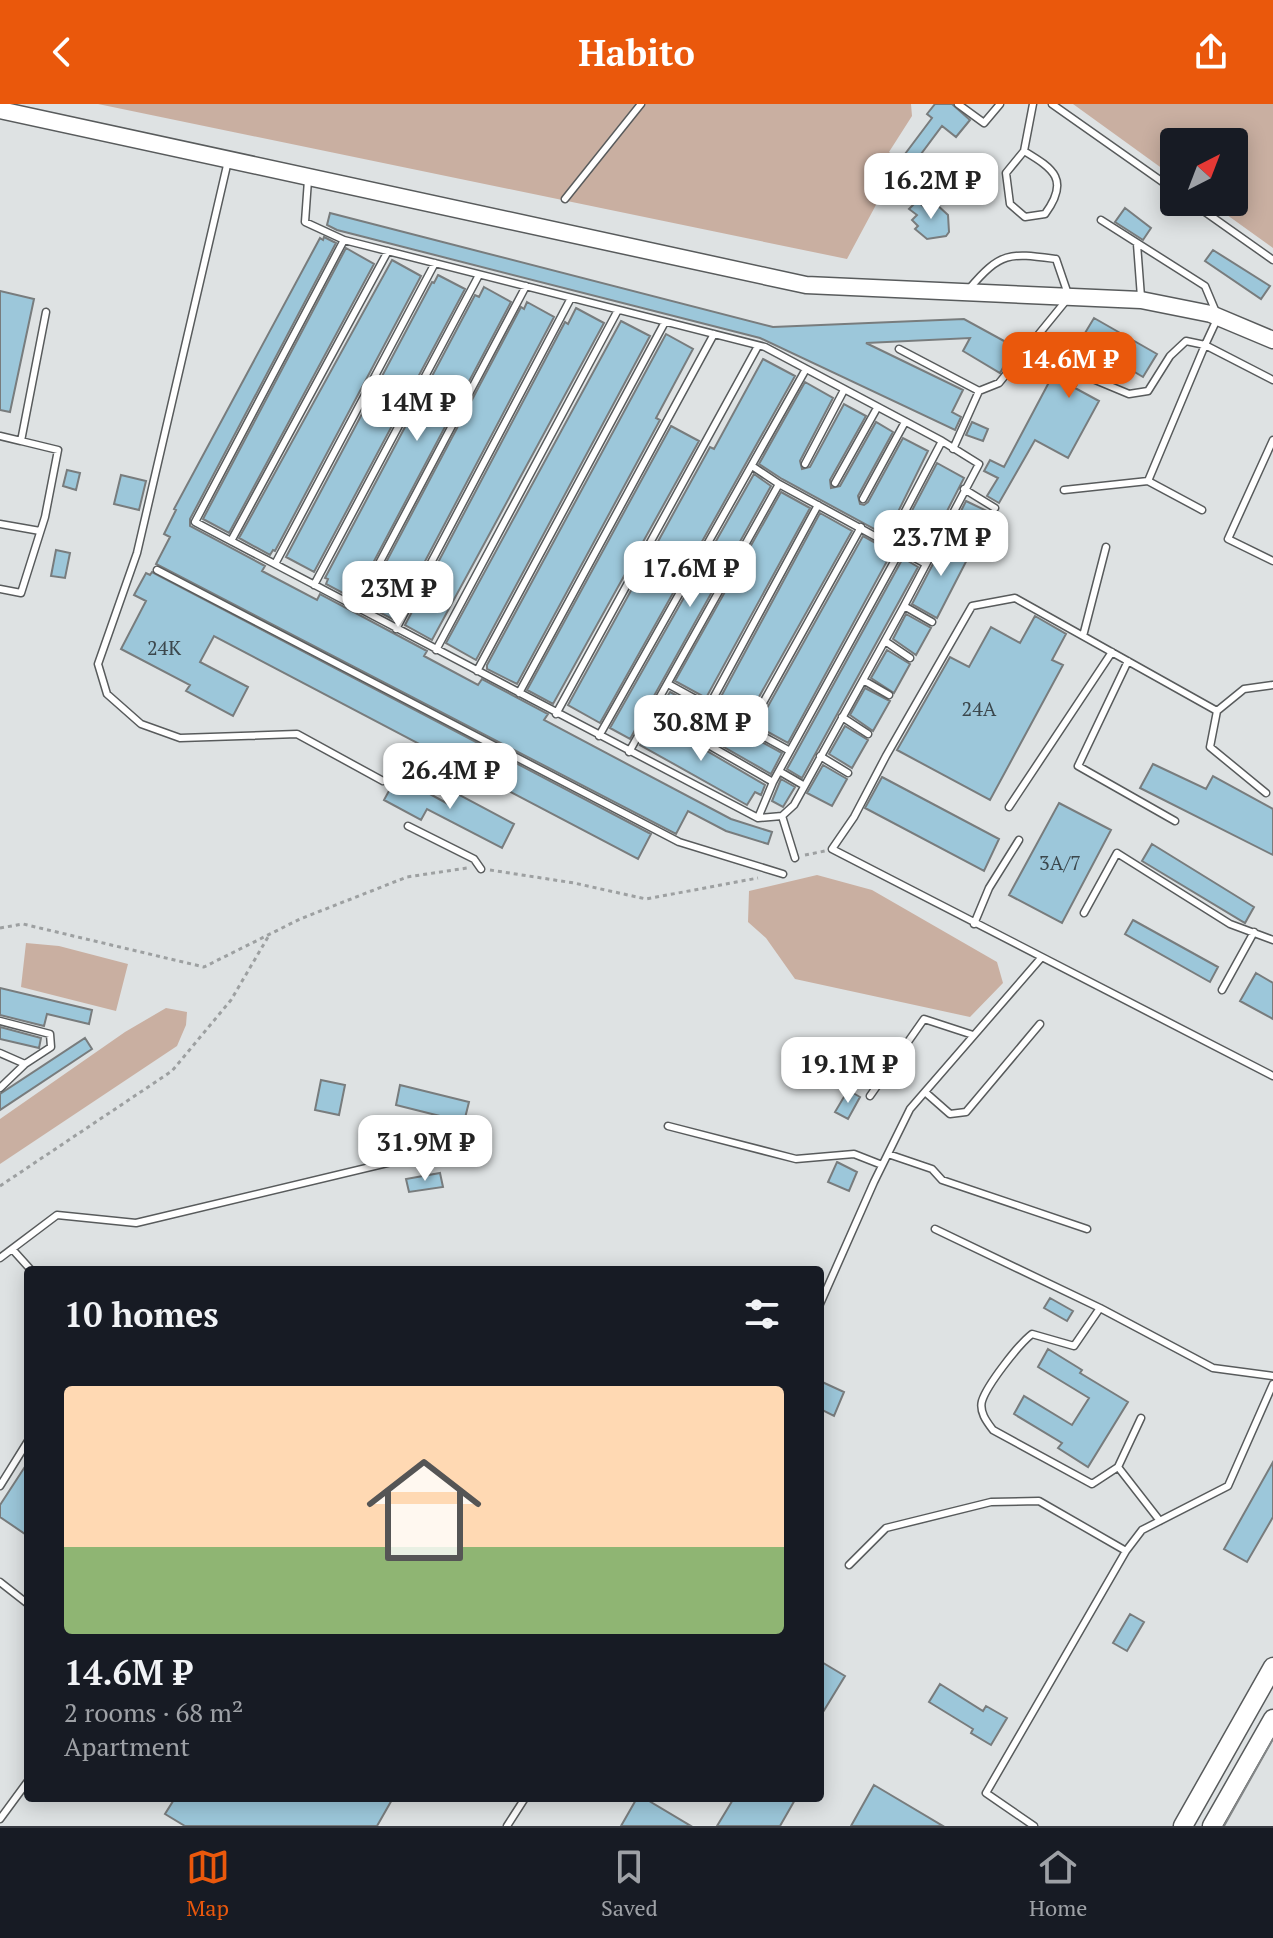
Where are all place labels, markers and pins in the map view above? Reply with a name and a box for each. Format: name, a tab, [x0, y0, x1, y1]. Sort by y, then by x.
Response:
pin: 16.2M ₽	[857, 153, 1005, 221]
pin: 14.6M ₽	[995, 332, 1143, 400]
pin: 14M ₽	[361, 375, 473, 443]
pin: 23.7M ₽	[867, 510, 1015, 578]
pin: 17.6M ₽	[616, 541, 764, 609]
pin: 23M ₽	[342, 561, 454, 629]
pin: 30.8M ₽	[627, 695, 775, 763]
pin: 26.4M ₽	[376, 743, 524, 811]
pin: 19.1M ₽	[774, 1037, 922, 1105]
pin: 31.9M ₽	[351, 1115, 499, 1183]

